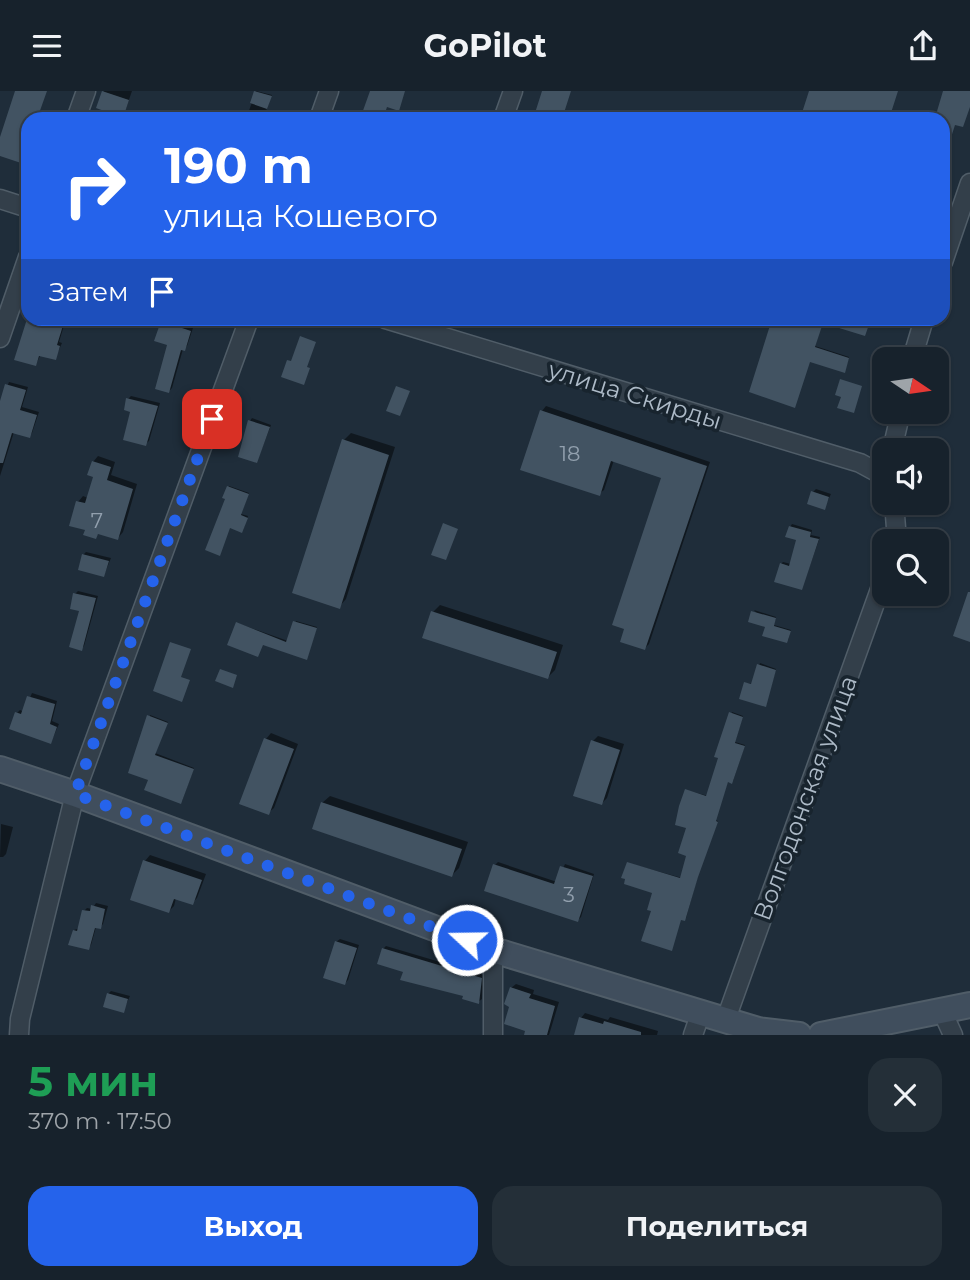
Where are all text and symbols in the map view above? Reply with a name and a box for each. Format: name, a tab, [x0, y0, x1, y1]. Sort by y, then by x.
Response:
text: GoPilot	[423, 26, 547, 65]
icon: menu	[28, 27, 66, 65]
icon: share	[904, 27, 942, 65]
text: 190 m	[164, 136, 313, 195]
icon: right	[49, 140, 140, 231]
text: улица Кошевого	[164, 196, 438, 235]
icon: arrive	[143, 273, 181, 311]
text: Затем	[49, 276, 129, 308]
north arrow	[872, 347, 948, 423]
map controls	[872, 347, 949, 606]
street label: улица Скирды	[544, 355, 725, 435]
pin	[182, 389, 242, 449]
icon: arrive	[193, 400, 231, 438]
button: sound	[872, 438, 949, 515]
house number: 18	[560, 441, 580, 466]
house number: 7	[91, 508, 103, 533]
button: search	[872, 529, 949, 606]
street label: Волгодонская улица	[747, 672, 863, 924]
house number: 3	[563, 882, 575, 907]
position arrow	[430, 903, 504, 977]
text: 5 мин	[28, 1055, 158, 1107]
button: close	[868, 1058, 942, 1132]
text: 370 m · 17:50	[28, 1107, 172, 1135]
button: Выход	[28, 1186, 478, 1266]
button: Поделиться	[492, 1186, 942, 1266]

